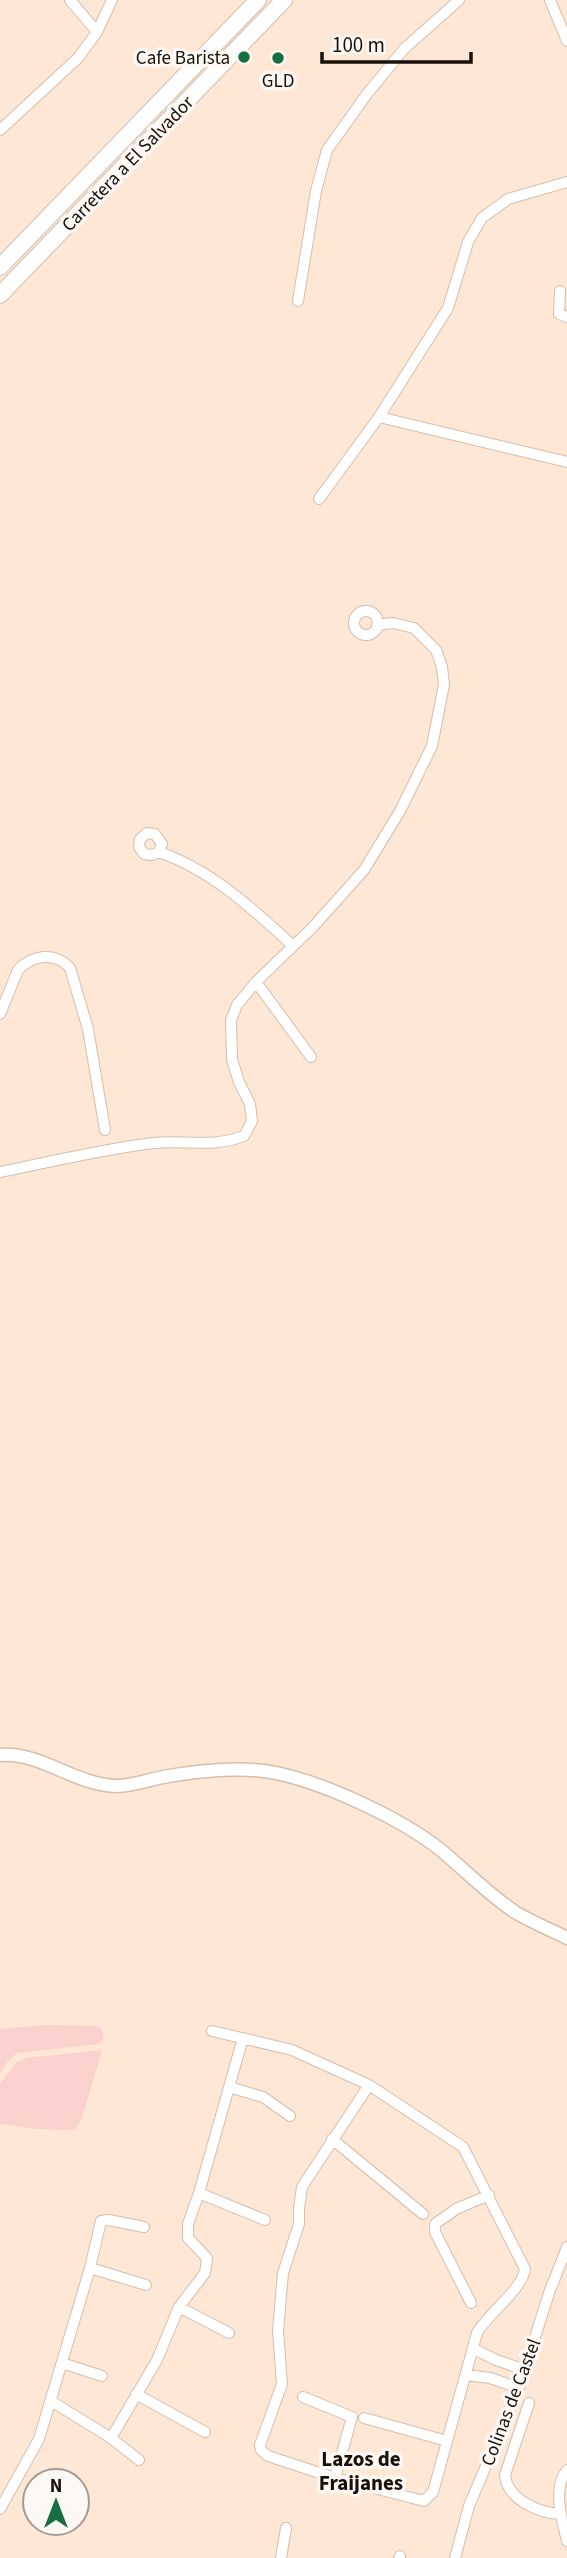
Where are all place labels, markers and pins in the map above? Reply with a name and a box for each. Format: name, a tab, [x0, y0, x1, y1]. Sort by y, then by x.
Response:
place label: Cafe Barista	[136, 45, 230, 72]
marker: Cafe Barista	[236, 49, 252, 65]
marker: GLD	[270, 50, 286, 66]
place label: GLD	[262, 68, 294, 95]

